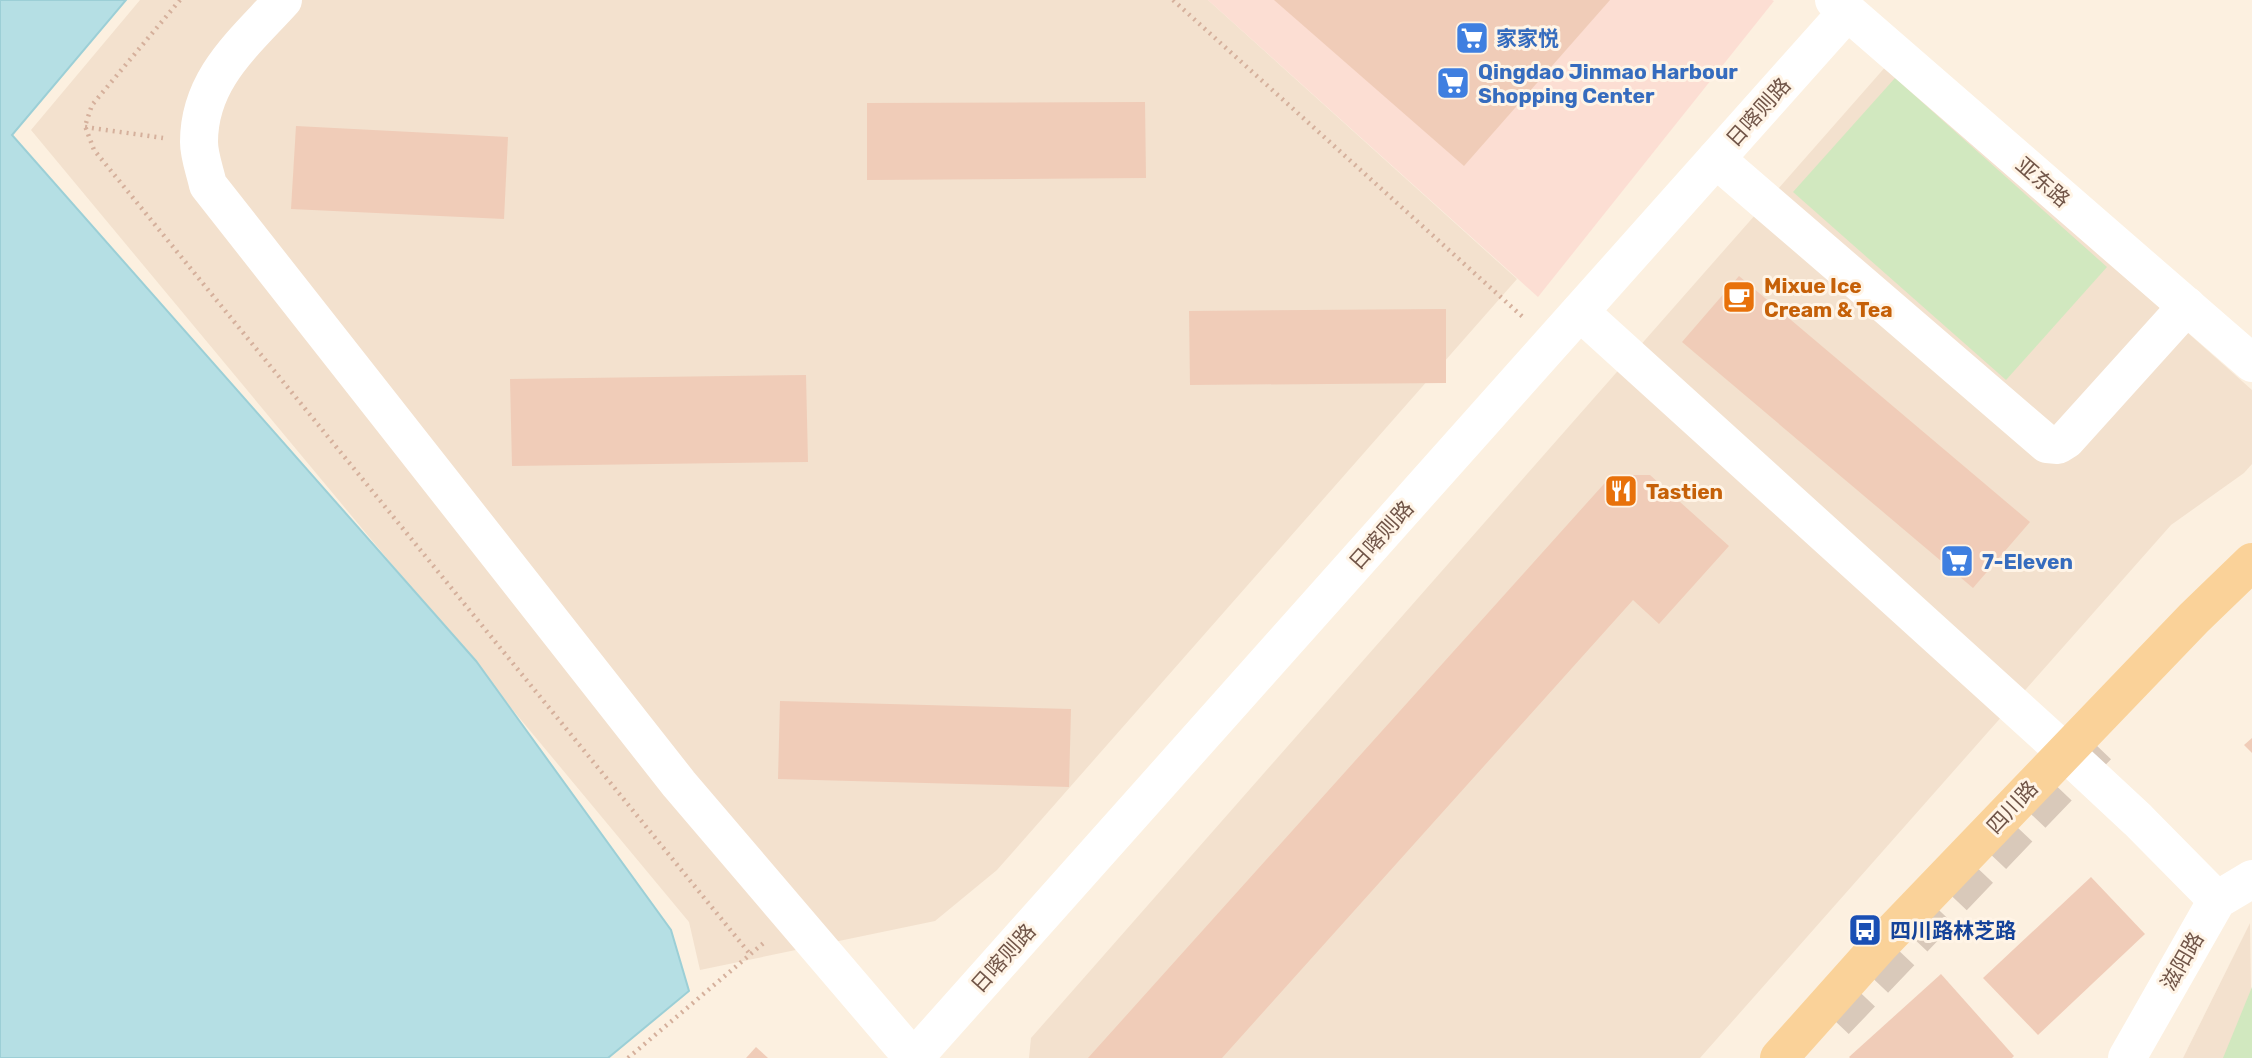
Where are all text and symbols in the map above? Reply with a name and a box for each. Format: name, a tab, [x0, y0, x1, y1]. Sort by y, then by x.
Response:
supermarket icon: 家家悦	[1453, 19, 1491, 57]
place label: 家家悦	[1496, 26, 1559, 51]
place label: Qingdao Jinmao Harbour Shopping Center	[1478, 59, 1738, 108]
supermarket icon: Qingdao Jinmao Harbour Shopping Center	[1434, 64, 1472, 102]
street label: 日喀则路	[1721, 72, 1795, 152]
street label: 亚东路	[2011, 152, 2075, 212]
place label: Mixue Ice Cream & Tea	[1764, 273, 1893, 322]
cafe icon: Mixue Ice Cream & Tea	[1720, 278, 1758, 316]
restaurant icon: Tastien	[1602, 472, 1640, 510]
place label: Tastien	[1646, 479, 1723, 504]
street label: 日喀则路	[1344, 495, 1418, 575]
supermarket icon: 7-Eleven	[1938, 542, 1976, 580]
place label: 7-Eleven	[1982, 549, 2073, 574]
street label: 四川路	[1981, 775, 2043, 839]
bus stop icon: 四川路林芝路	[1846, 911, 1884, 949]
street label: 日喀则路	[966, 918, 1040, 998]
place label: 四川路林芝路	[1890, 918, 2016, 943]
street label: 滋阳路	[2155, 927, 2209, 995]

